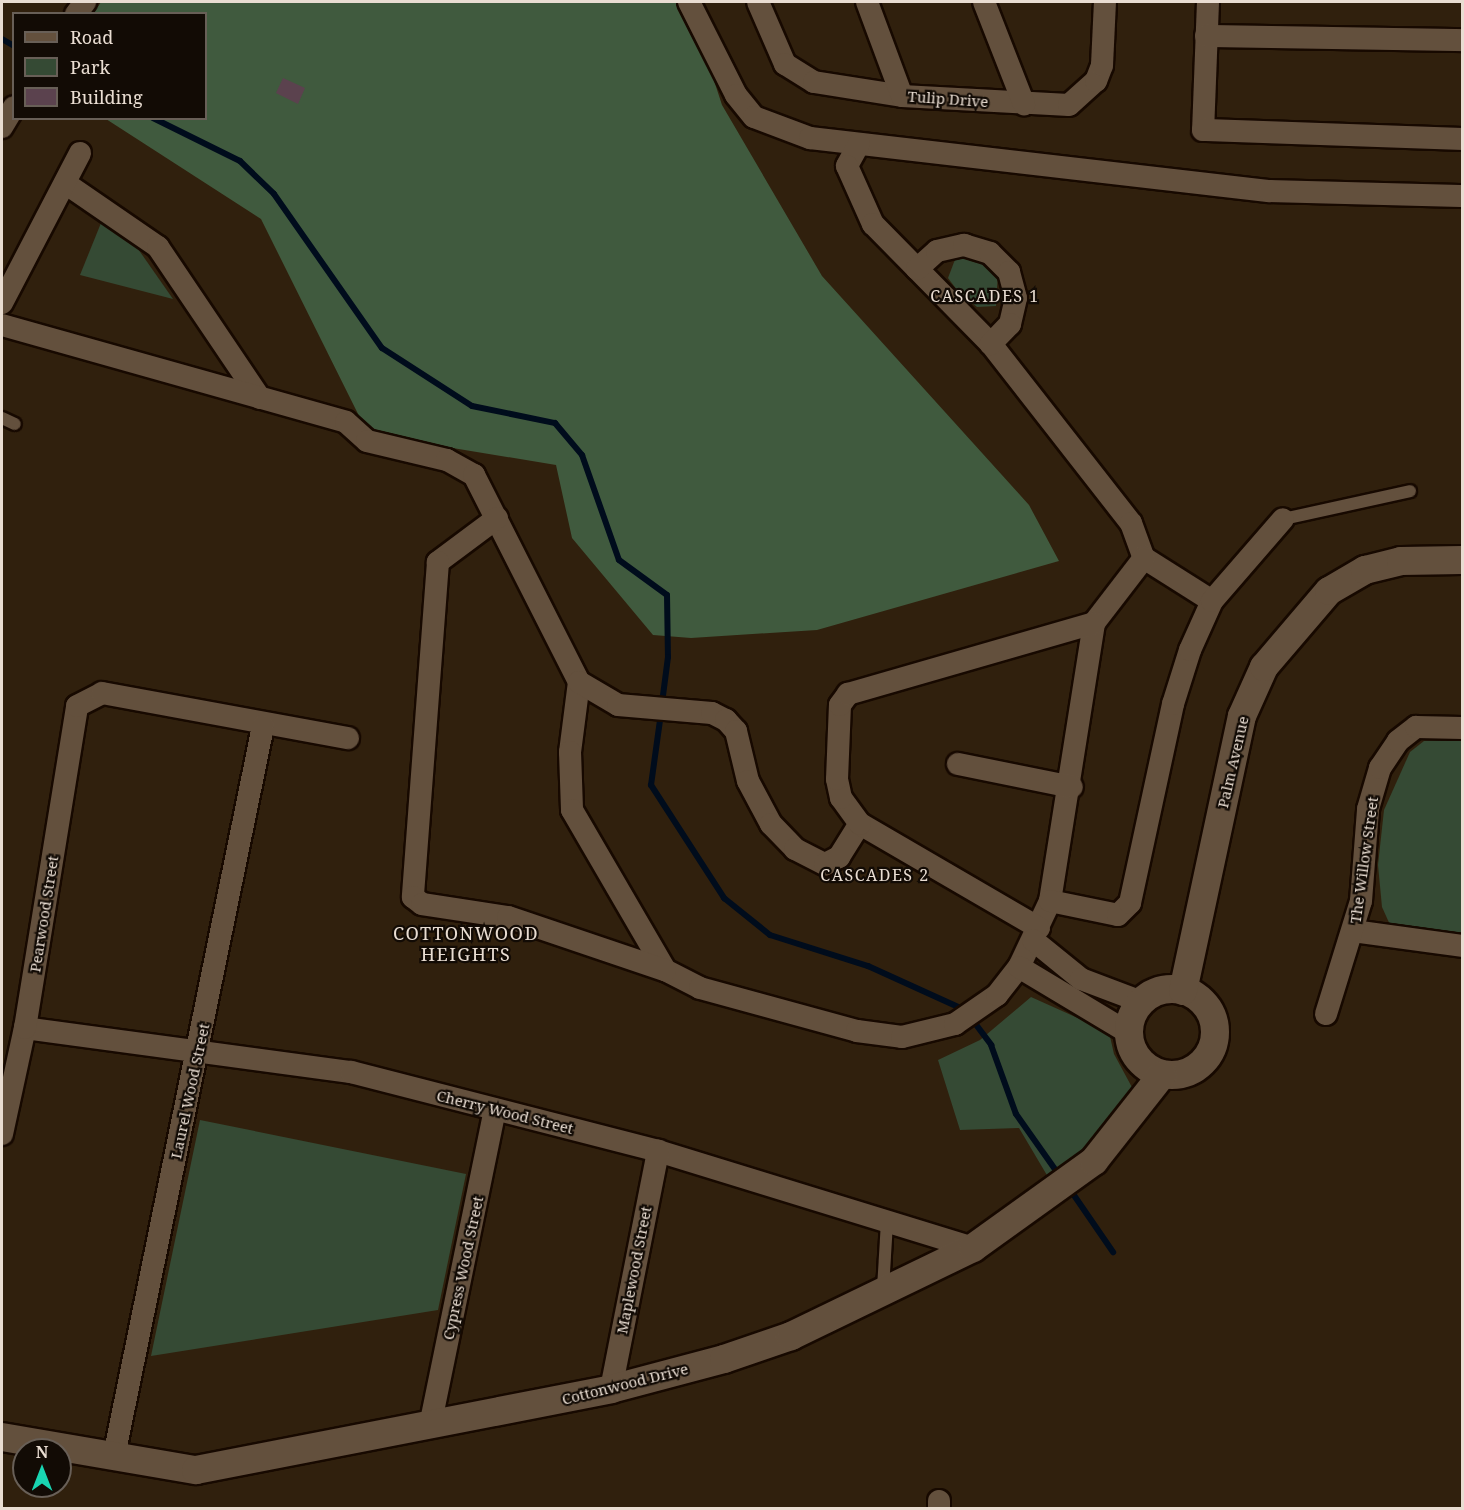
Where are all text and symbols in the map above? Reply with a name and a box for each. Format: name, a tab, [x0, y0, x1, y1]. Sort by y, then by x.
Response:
legend	[12, 12, 207, 120]
text: Road	[70, 25, 113, 49]
text: Park	[70, 55, 110, 79]
text: Building	[70, 85, 143, 109]
street label: Tulip Drive	[907, 87, 989, 111]
district label: CASCADES 1	[930, 286, 1040, 306]
street label: Palm Avenue	[1214, 714, 1252, 810]
street label: The Willow Street	[1346, 795, 1382, 925]
street label: Pearwood Street	[26, 854, 62, 974]
district label: CASCADES 2	[820, 865, 930, 885]
district label: COTTONWOOD HEIGHTS	[393, 923, 539, 966]
street label: Laurel Wood Street	[167, 1022, 213, 1160]
street label: Cherry Wood Street	[435, 1086, 575, 1138]
street label: Cypress Wood Street	[439, 1194, 487, 1342]
street label: Maplewood Street	[613, 1205, 655, 1335]
street label: Cottonwood Drive	[560, 1360, 690, 1408]
north arrow	[12, 1438, 72, 1498]
text: N	[36, 1441, 48, 1463]

